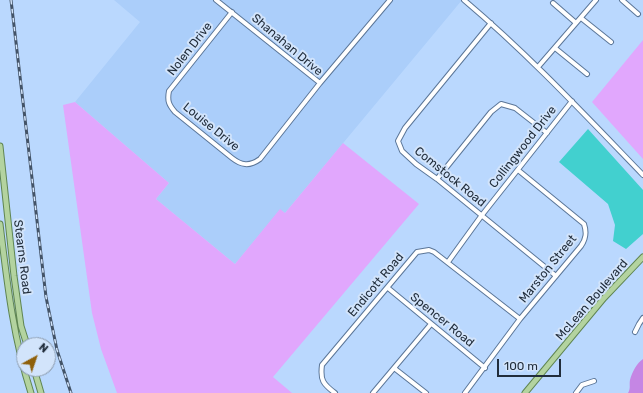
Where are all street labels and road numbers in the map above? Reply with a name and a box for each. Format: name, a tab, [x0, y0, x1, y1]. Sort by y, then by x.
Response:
street label: Shanahan Drive	[249, 11, 325, 79]
street label: Nolen Drive	[165, 19, 215, 79]
street label: Louise Drive	[180, 100, 242, 154]
street label: Collingwood Drive	[486, 103, 560, 191]
street label: Comstock Road	[411, 144, 489, 210]
street label: Stearns Road	[10, 219, 34, 295]
street label: Marston Street	[516, 232, 580, 306]
street label: Endicott Road	[345, 250, 407, 320]
street label: McLean Boulevard	[553, 257, 631, 343]
street label: Spencer Road	[407, 290, 477, 350]

